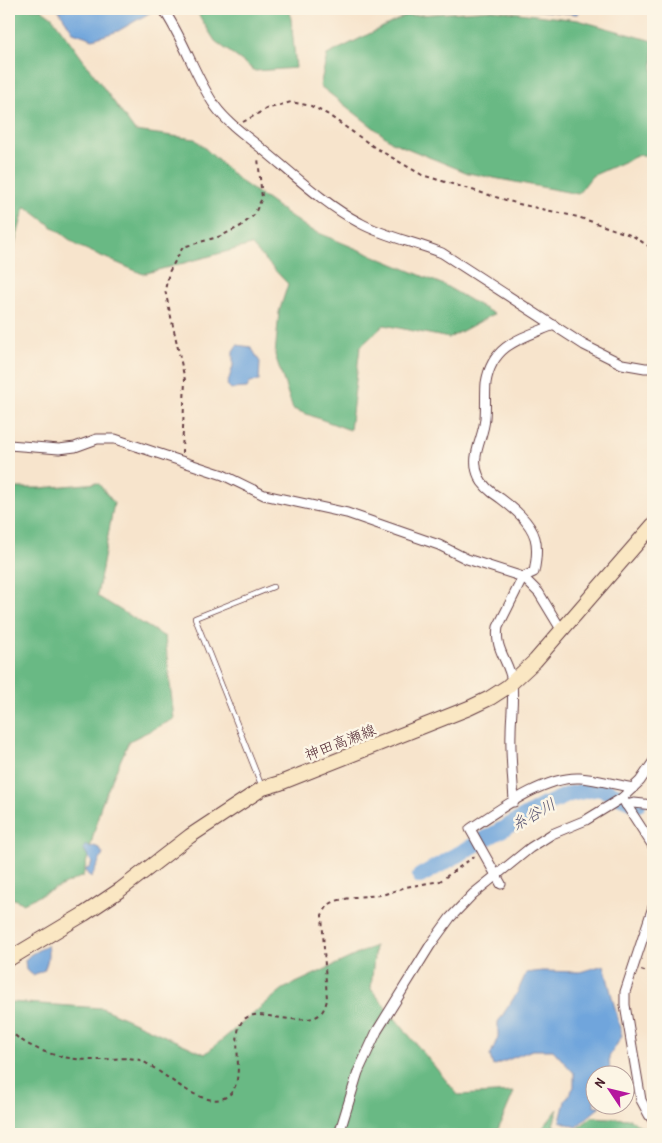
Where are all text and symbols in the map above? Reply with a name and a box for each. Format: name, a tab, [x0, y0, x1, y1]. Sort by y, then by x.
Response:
street label: 神田高瀬線	[301, 719, 379, 765]
water label: 糸谷川	[507, 793, 559, 835]
north arrow	[584, 1066, 634, 1116]
text: N	[589, 1073, 609, 1091]

